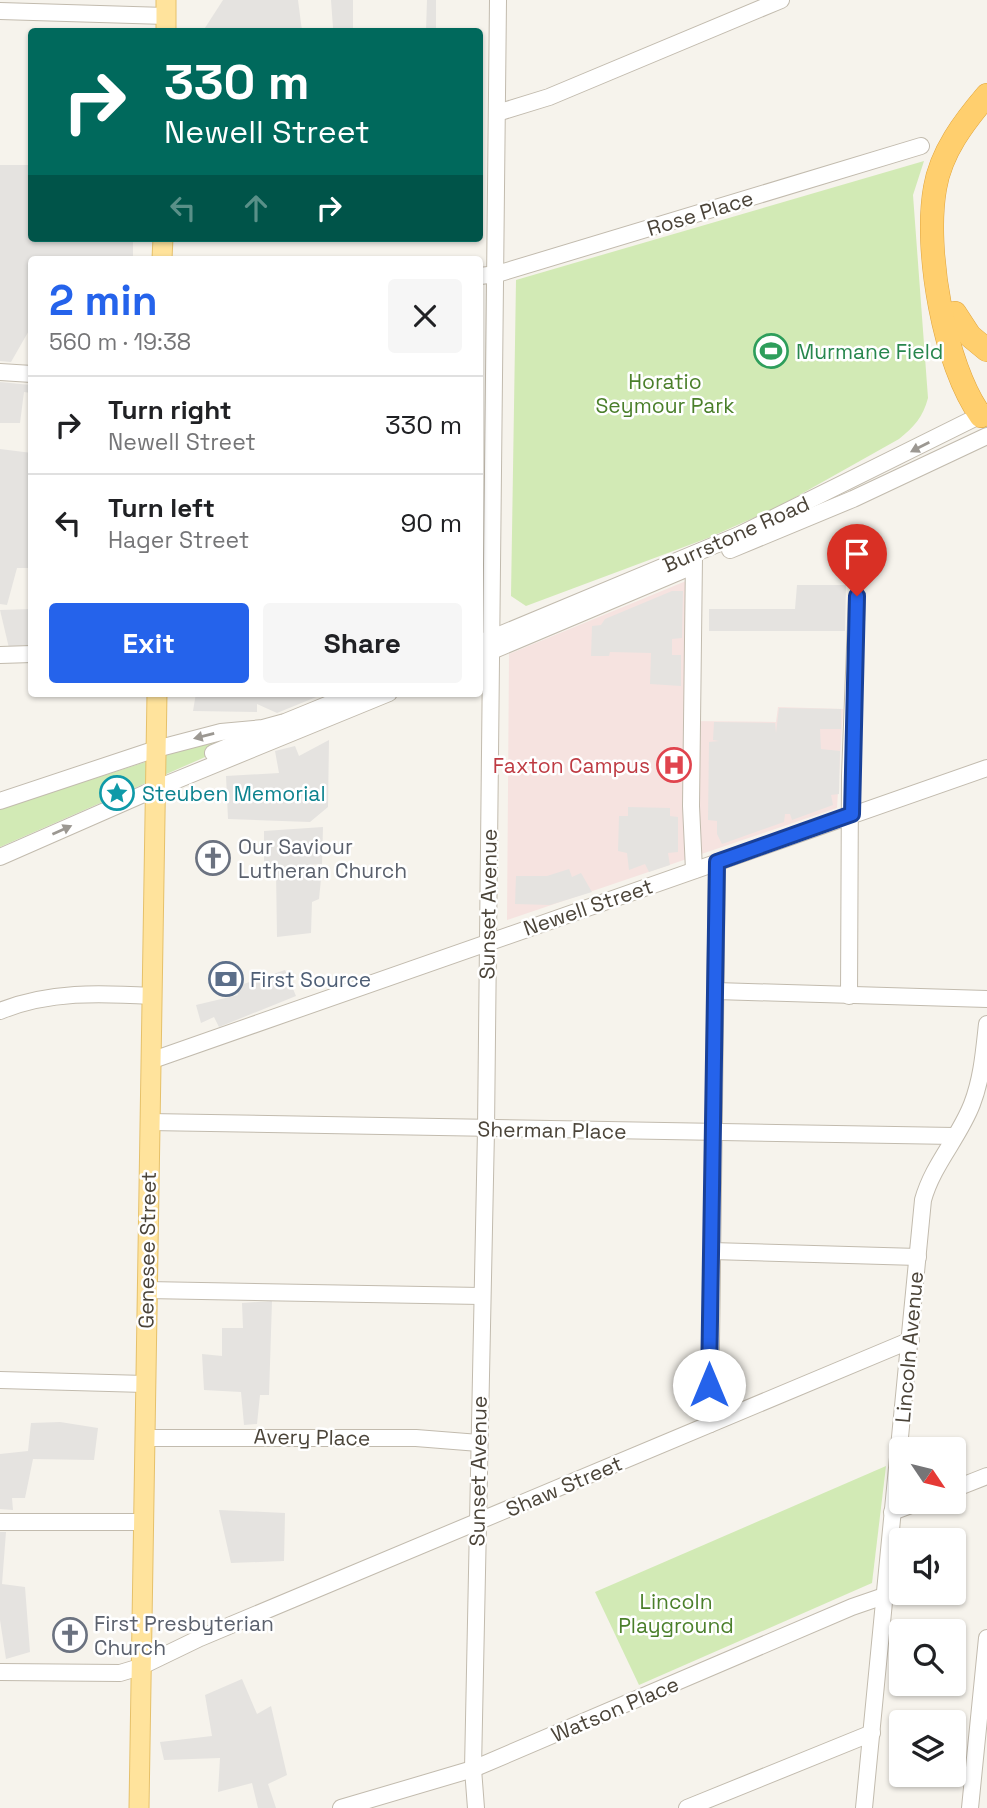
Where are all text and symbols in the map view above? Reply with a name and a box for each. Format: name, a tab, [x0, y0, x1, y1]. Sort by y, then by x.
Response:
text: 330 m	[164, 51, 310, 113]
icon: right	[49, 56, 140, 147]
text: Newell Street	[164, 112, 370, 152]
street label: Rose Place	[644, 184, 756, 242]
icon: left	[164, 189, 202, 227]
icon: ahead	[237, 189, 275, 227]
icon: right	[310, 189, 348, 227]
text: 2 min	[49, 274, 158, 327]
button: close	[388, 279, 462, 353]
text: 560 m · 19:38	[49, 327, 191, 357]
sports icon: Murmane Field	[752, 332, 790, 370]
place label: Murmane Field	[796, 338, 943, 365]
park label: Horatio Seymour Park	[595, 368, 735, 419]
text: Turn right	[108, 393, 232, 427]
icon: right	[49, 406, 87, 444]
text: 330 m	[385, 408, 462, 442]
text: Newell Street	[108, 427, 256, 457]
one-way arrow	[910, 440, 930, 452]
street label: Burrstone Road	[658, 490, 814, 578]
text: Turn left	[108, 491, 215, 525]
icon: left	[49, 504, 87, 542]
text: 90 m	[400, 506, 462, 540]
pin	[827, 524, 887, 596]
text: Hager Street	[108, 525, 249, 555]
icon: arrive	[838, 535, 876, 573]
button: Exit	[49, 603, 249, 683]
button: Share	[263, 603, 462, 683]
one-way arrow	[193, 731, 215, 742]
hospital icon: Faxton Campus	[655, 746, 693, 784]
place label: Faxton Campus	[493, 752, 650, 779]
place icon: Steuben Memorial	[98, 774, 136, 812]
place label: Steuben Memorial	[142, 780, 326, 807]
one-way arrow	[52, 824, 73, 835]
street label: Sunset Avenue	[473, 828, 503, 980]
place label: Our Saviour Lutheran Church	[238, 833, 407, 884]
church icon: Our Saviour Lutheran Church	[194, 839, 232, 877]
street label: Newell Street	[520, 872, 656, 942]
bank icon: First Source	[207, 960, 245, 998]
place label: First Source	[250, 966, 371, 993]
street label: Sherman Place	[477, 1115, 627, 1145]
street label: Genesee Street	[132, 1171, 162, 1329]
street label: Lincoln Avenue	[889, 1270, 929, 1424]
position arrow	[672, 1348, 746, 1422]
street label: Sunset Avenue	[463, 1395, 493, 1547]
street label: Avery Place	[253, 1422, 371, 1452]
north arrow	[889, 1437, 966, 1514]
map controls	[889, 1437, 966, 1787]
street label: Shaw Street	[502, 1449, 626, 1523]
button: sound	[889, 1528, 966, 1605]
park label: Lincoln Playground	[618, 1588, 734, 1639]
place label: First Presbyterian Church	[94, 1610, 274, 1661]
church icon: First Presbyterian Church	[51, 1616, 89, 1654]
button: search	[889, 1619, 966, 1696]
street label: Watson Place	[547, 1670, 683, 1748]
button: layers	[889, 1710, 966, 1787]

